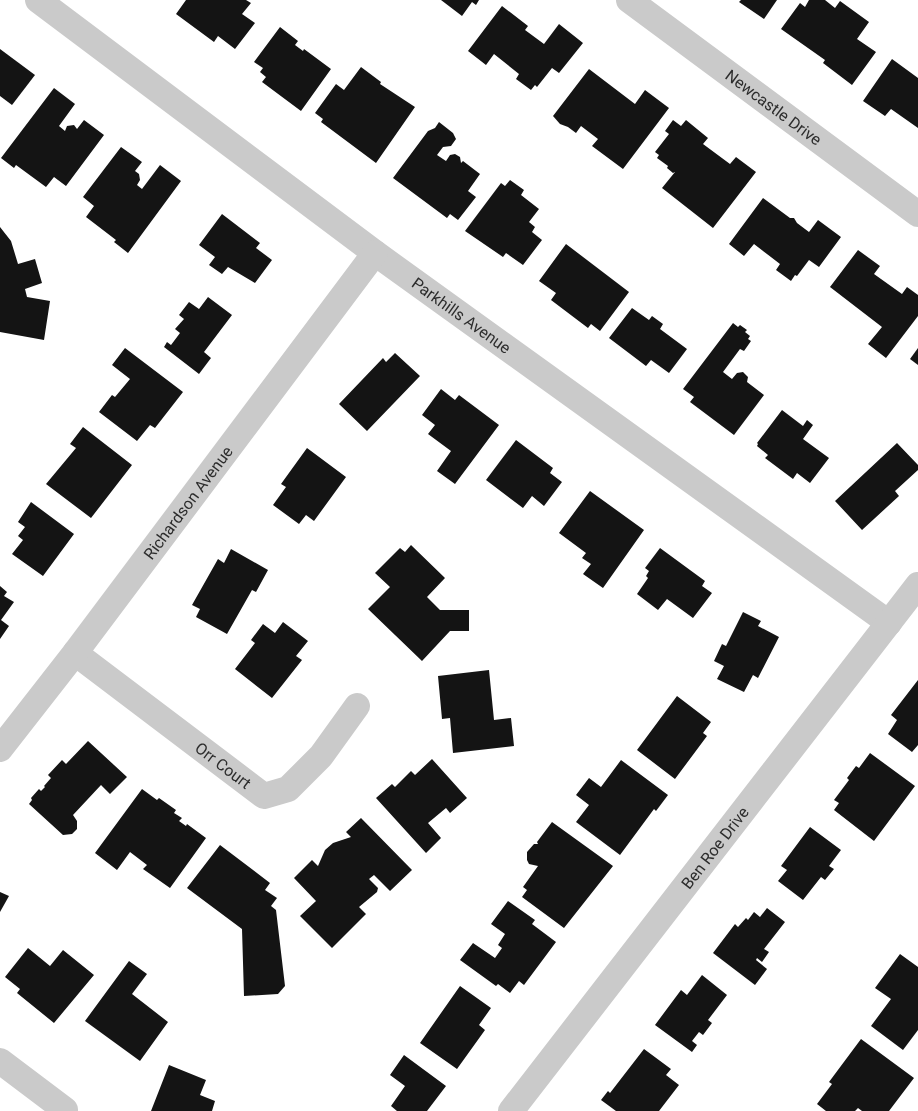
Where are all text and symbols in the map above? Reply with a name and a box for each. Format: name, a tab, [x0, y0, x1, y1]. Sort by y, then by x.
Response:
street label: Newcastle Drive	[722, 65, 825, 149]
street label: Parkhills Avenue	[408, 273, 515, 357]
street label: Richardson Avenue	[139, 442, 236, 563]
street label: Orr Court	[192, 738, 255, 792]
street label: Ben Roe Drive	[677, 803, 752, 892]

